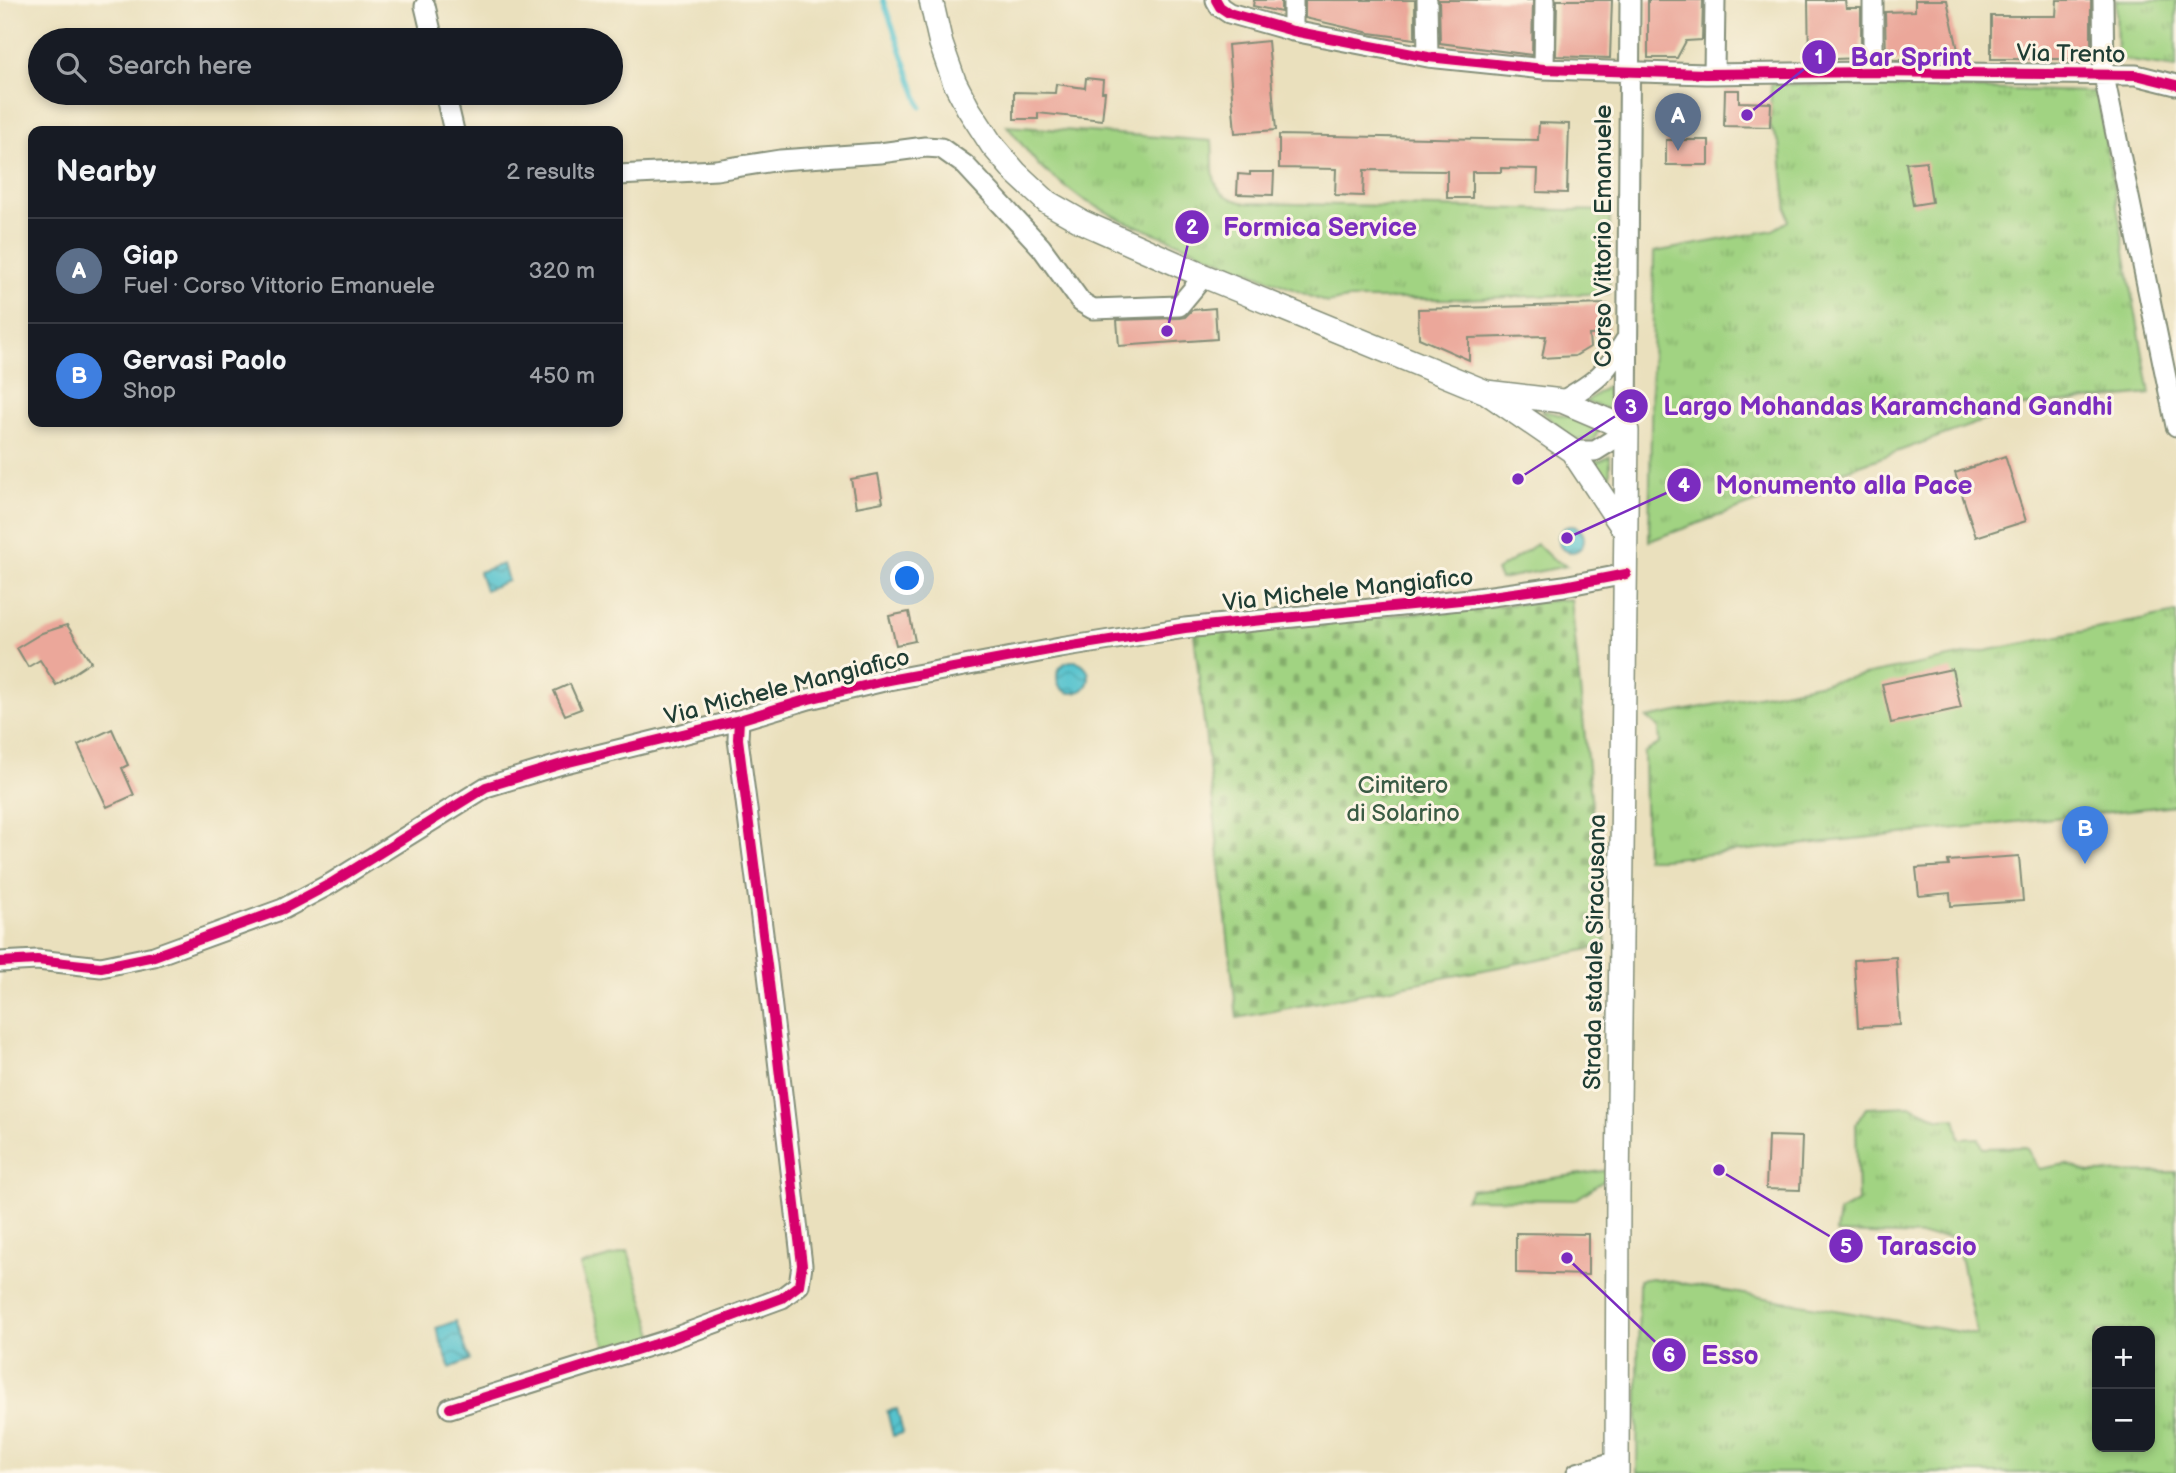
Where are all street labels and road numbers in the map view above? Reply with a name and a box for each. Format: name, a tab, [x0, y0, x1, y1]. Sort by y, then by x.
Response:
street label: Via Trento	[2016, 39, 2126, 69]
street label: Corso Vittorio Emanuele	[1589, 105, 1618, 367]
street label: Via Michele Mangiafico	[1221, 562, 1475, 618]
street label: Via Michele Mangiafico	[661, 642, 913, 732]
street label: Strada statale Siracusana	[1578, 814, 1612, 1090]

